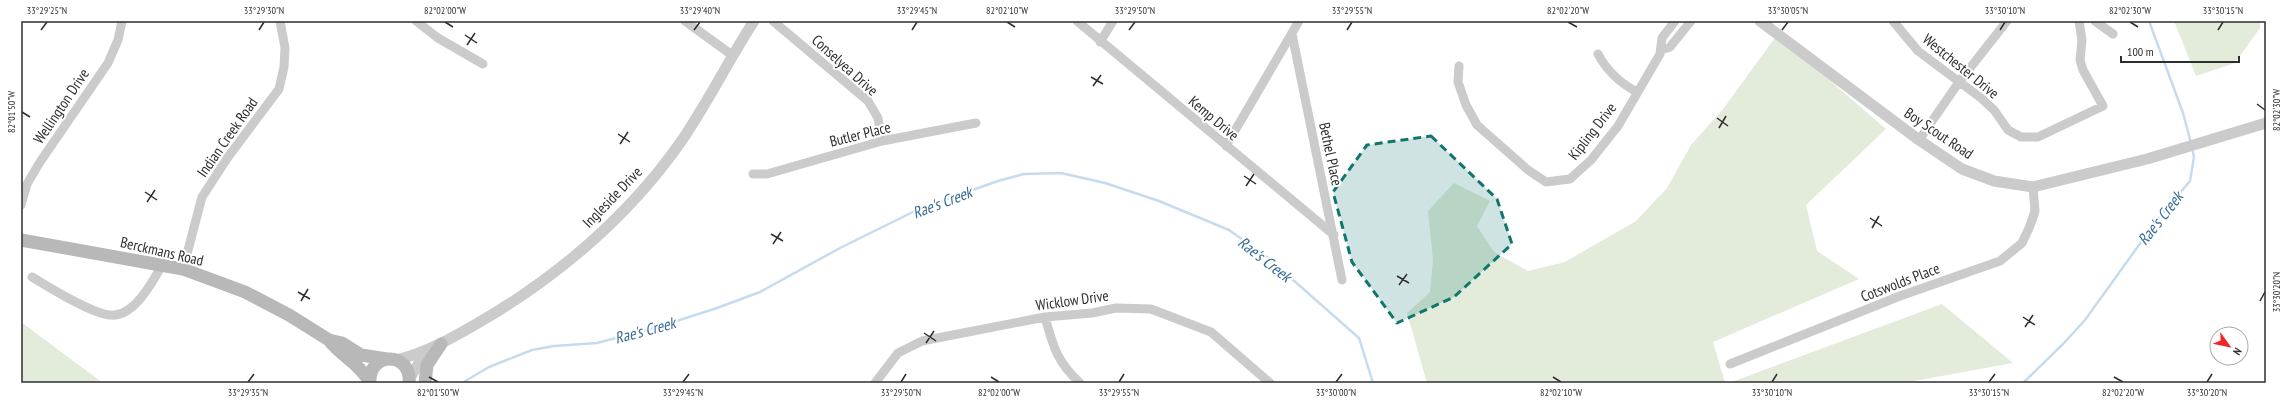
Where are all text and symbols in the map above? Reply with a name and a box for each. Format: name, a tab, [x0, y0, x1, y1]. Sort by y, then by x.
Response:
text: 33°29'25"N	[27, 4, 67, 17]
text: 33°29'30"N	[244, 4, 284, 17]
text: 82°02'00"W	[424, 4, 466, 17]
text: 33°29'40"N	[680, 4, 720, 17]
text: 33°29'45"N	[897, 4, 937, 17]
text: 82°02'10"W	[986, 4, 1028, 17]
text: 33°29'50"N	[1115, 4, 1155, 17]
text: 33°29'55"N	[1332, 4, 1372, 17]
text: 82°02'20"W	[1547, 4, 1589, 17]
text: 33°30'05"N	[1768, 4, 1808, 17]
text: 33°30'10"N	[1985, 4, 2025, 17]
text: 82°02'30"W	[2109, 4, 2151, 17]
text: 33°30'15"N	[2203, 4, 2243, 17]
street label: Westchester Drive	[1919, 29, 2003, 103]
street label: Conselyea Drive	[808, 30, 882, 100]
scale bar	[2121, 38, 2239, 64]
text: 100 m	[2127, 44, 2154, 59]
street label: Wellington Drive	[29, 65, 93, 147]
text: 82°02'30"W	[2270, 89, 2283, 131]
text: 82°01'50"W	[5, 91, 18, 133]
street label: Kemp Drive	[1185, 92, 1243, 144]
street label: Indian Creek Road	[193, 94, 261, 180]
street label: Kipling Drive	[1564, 99, 1620, 163]
street label: Boy Scout Road	[1901, 103, 1977, 163]
street label: Butler Place	[828, 117, 892, 151]
street label: Bethel Place	[1315, 121, 1347, 187]
street label: Ingleside Drive	[578, 162, 646, 232]
water label: Rae's Creek	[909, 181, 976, 222]
water label: Rae's Creek	[2133, 186, 2188, 249]
street label: Berckmans Road	[119, 232, 205, 270]
water label: Rae's Creek	[1234, 232, 1297, 287]
street label: Cotswolds Place	[1858, 258, 1942, 306]
text: 33°30'20"N	[2270, 272, 2283, 312]
street label: Wicklow Drive	[1034, 285, 1110, 315]
water label: Rae's Creek	[612, 312, 679, 348]
north arrow	[2209, 326, 2249, 366]
text: N	[2230, 345, 2245, 358]
text: 33°29'35"N	[228, 386, 268, 399]
text: 82°01'50"W	[417, 386, 459, 399]
text: 33°29'45"N	[663, 386, 703, 399]
text: 33°29'50"N	[881, 386, 921, 399]
text: 82°02'00"W	[978, 386, 1020, 399]
text: 33°29'55"N	[1099, 386, 1139, 399]
text: 33°30'00"N	[1316, 386, 1356, 399]
text: 82°02'10"W	[1540, 386, 1582, 399]
text: 33°30'10"N	[1752, 386, 1792, 399]
text: 33°30'15"N	[1969, 386, 2009, 399]
text: 82°02'20"W	[2102, 386, 2144, 399]
text: 33°30'20"N	[2187, 386, 2227, 399]

